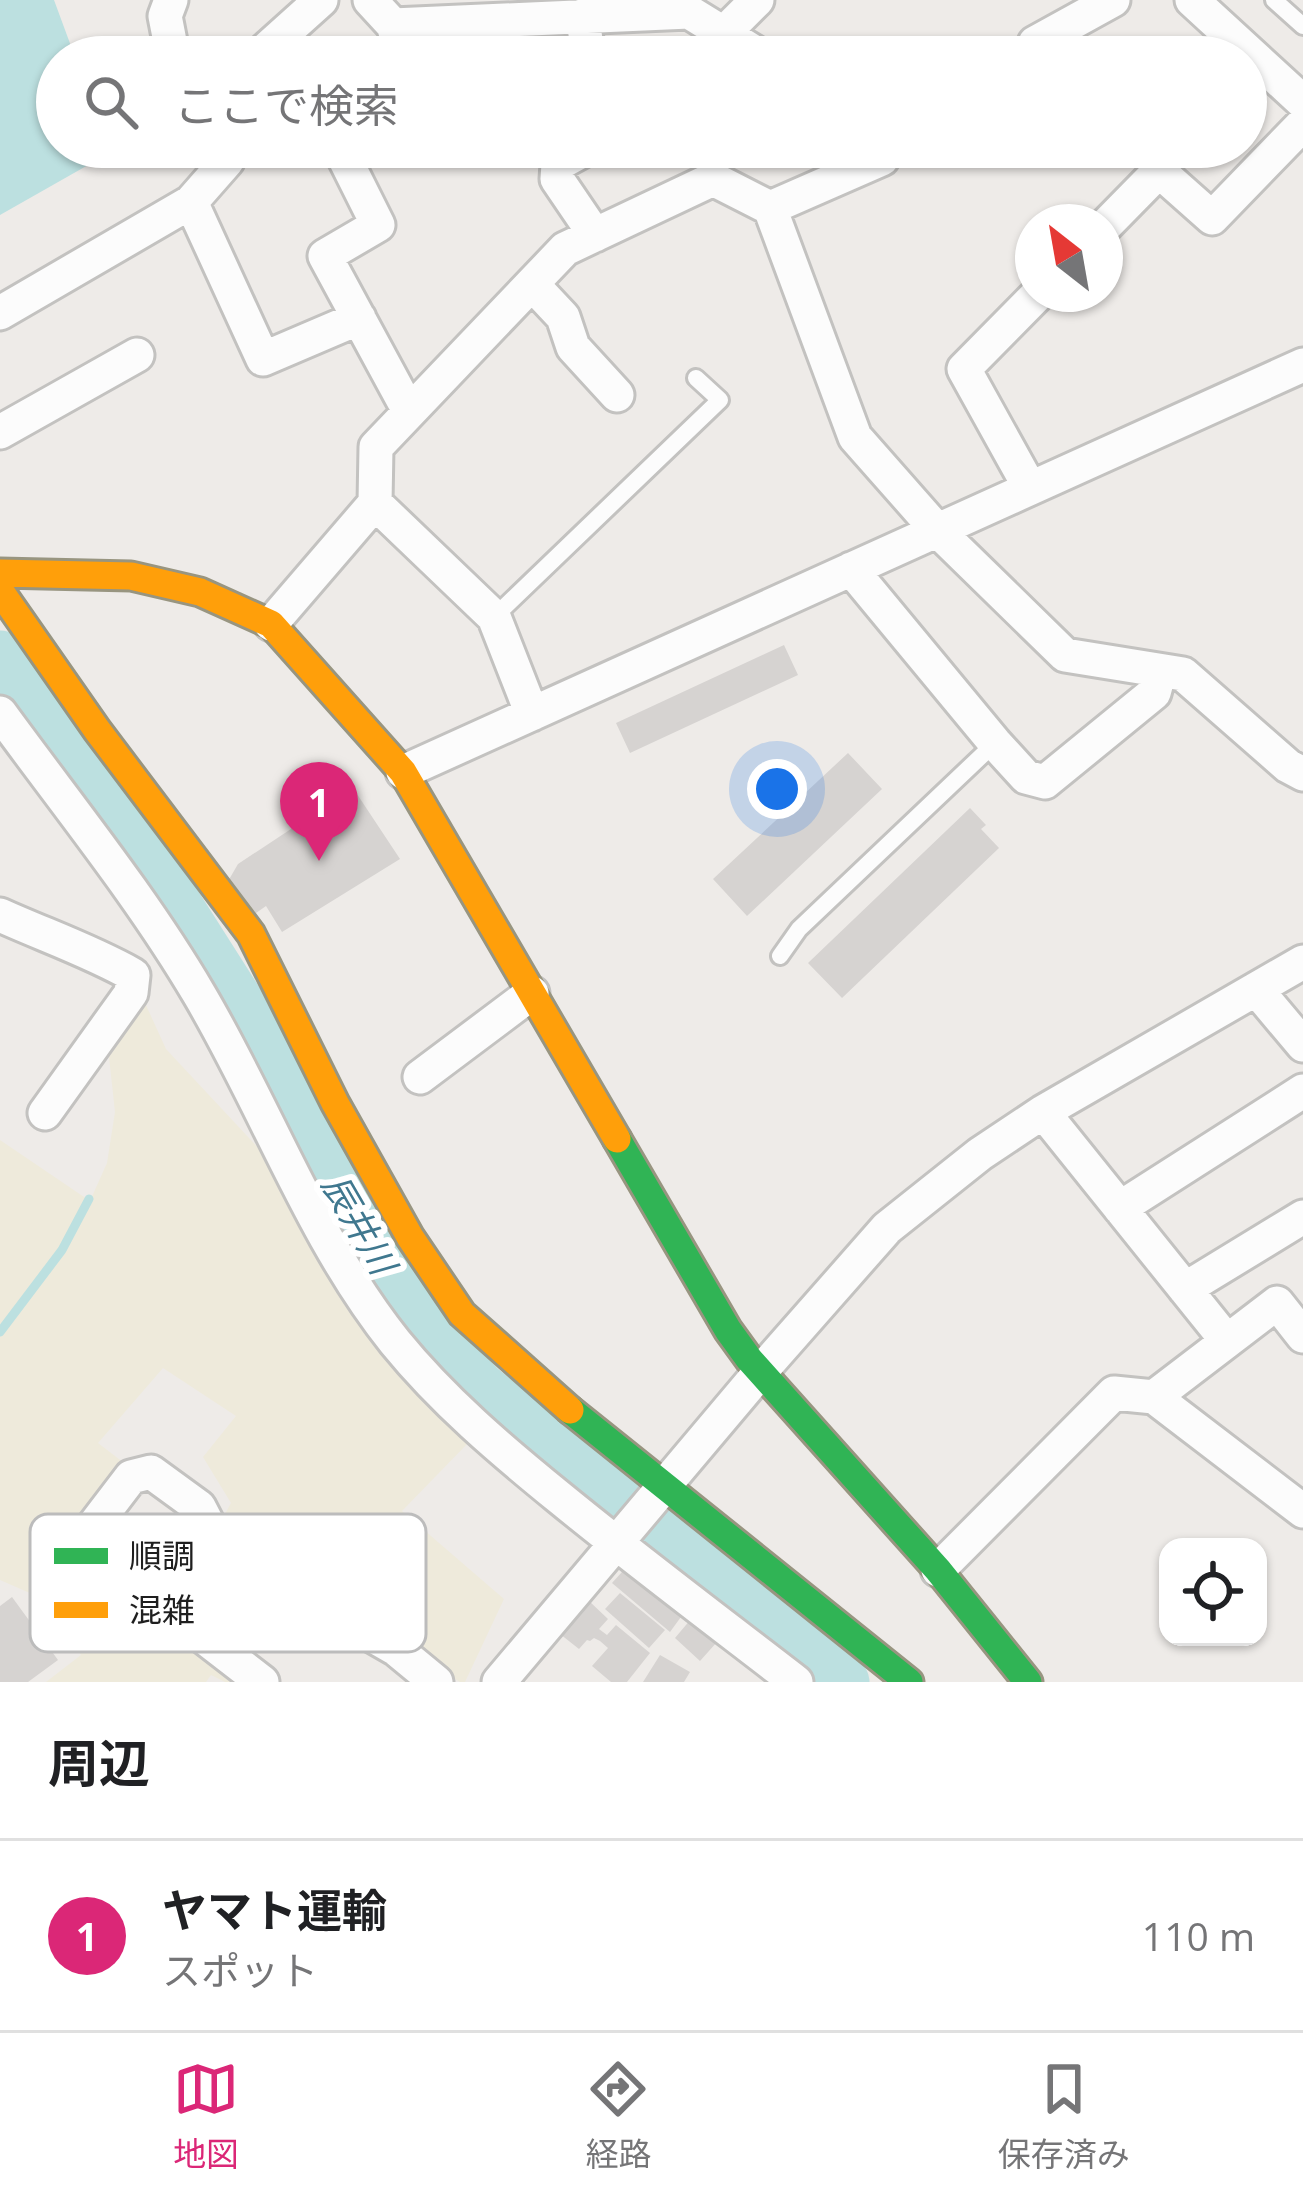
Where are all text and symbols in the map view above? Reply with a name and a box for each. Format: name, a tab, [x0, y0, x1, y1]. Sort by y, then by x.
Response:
search box	[36, 36, 1267, 168]
icon: search	[78, 69, 144, 135]
text: ここで検索	[174, 74, 399, 135]
north arrow	[1015, 204, 1123, 312]
your location	[747, 759, 807, 819]
pin: 1	[280, 762, 358, 861]
water label: 辰井川	[311, 1165, 410, 1286]
legend	[30, 1514, 426, 1652]
text: 順調	[129, 1533, 195, 1578]
map controls	[1159, 1538, 1267, 1646]
button: locate	[1159, 1538, 1267, 1646]
text: 混雑	[129, 1587, 195, 1632]
text: 周辺	[48, 1727, 150, 1797]
text: ヤマト運輸	[162, 1879, 387, 1940]
text: 1	[76, 1909, 98, 1962]
text: 110 m	[1142, 1909, 1255, 1962]
text: スポット	[162, 1943, 318, 1996]
tab: 地図	[173, 2056, 239, 2176]
tab: 経路	[585, 2056, 651, 2176]
tab: 保存済み	[998, 2056, 1130, 2176]

